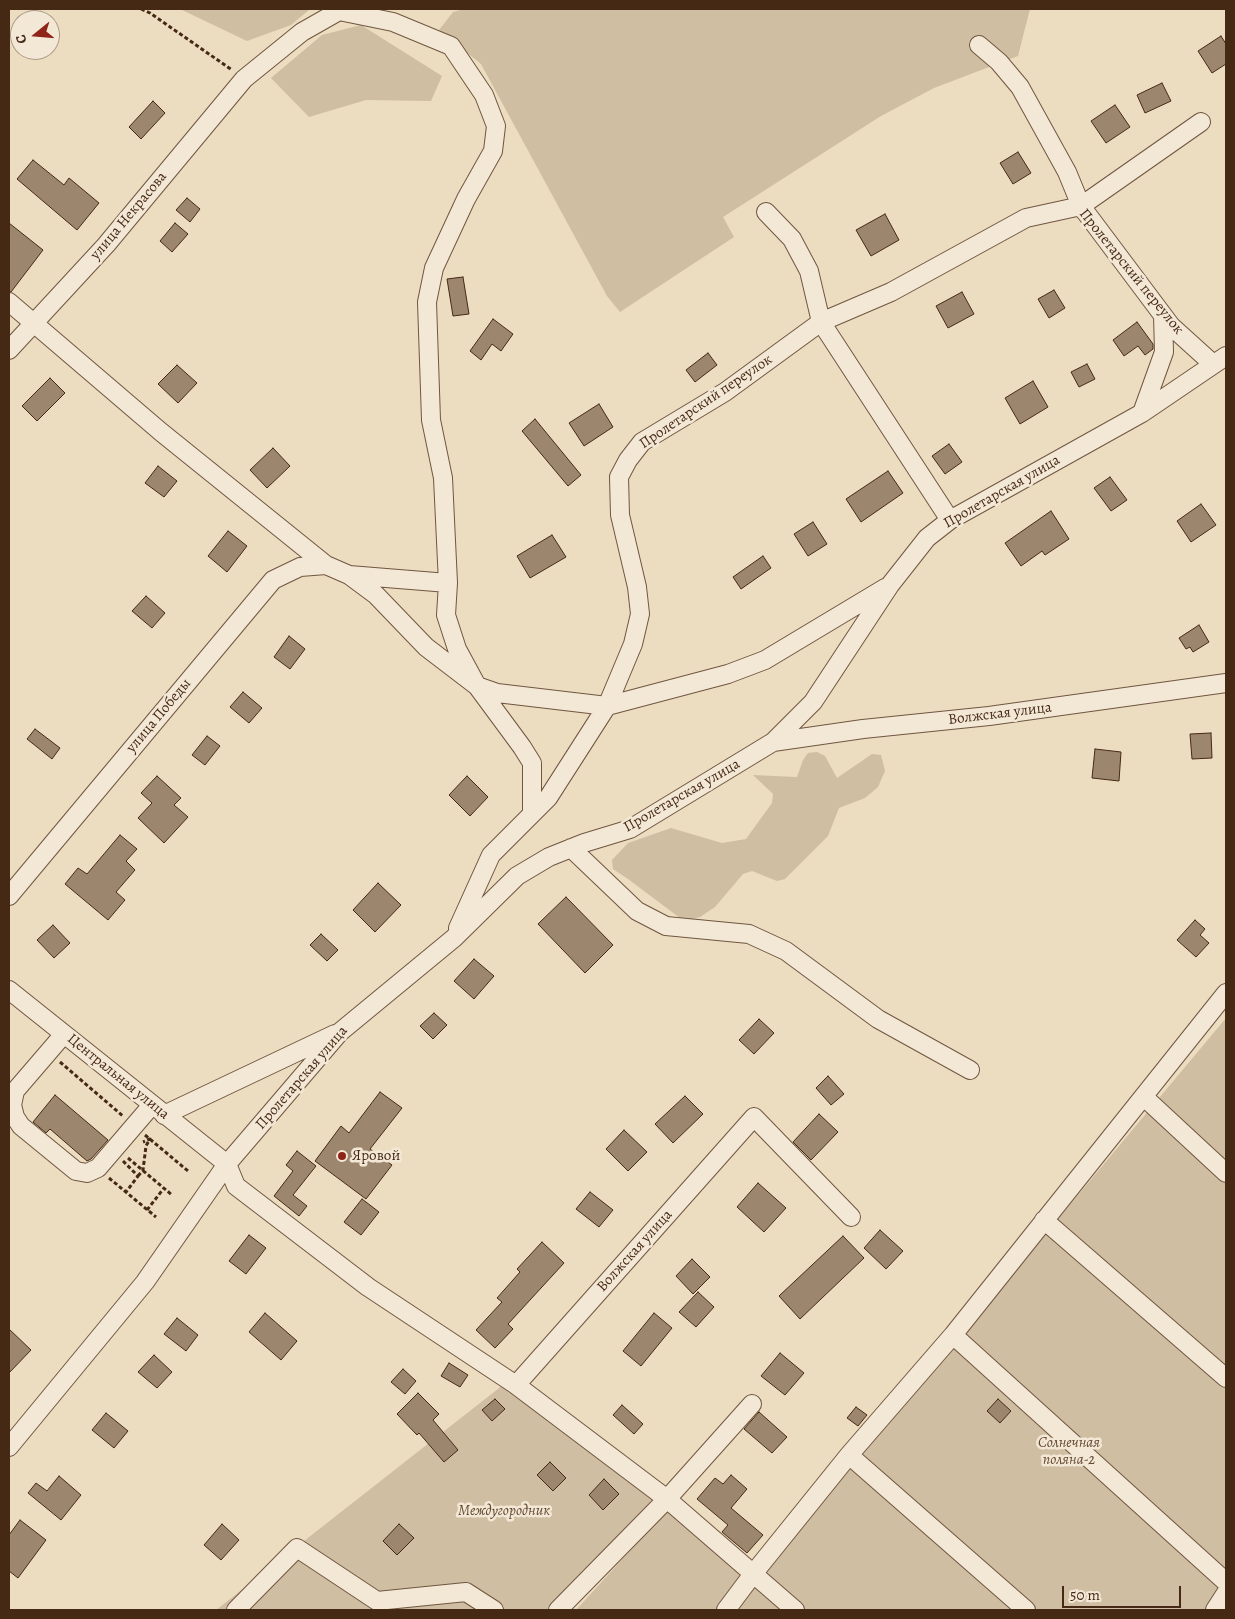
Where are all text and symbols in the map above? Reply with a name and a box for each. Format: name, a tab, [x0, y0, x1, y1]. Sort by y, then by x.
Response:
north arrow	[10, 10, 60, 60]
text: С	[11, 32, 31, 46]
street label: улица Некрасова	[87, 168, 171, 264]
street label: Пролетарский переулок	[1075, 206, 1187, 338]
street label: Пролетарский переулок	[636, 351, 776, 453]
street label: Пролетарская улица	[941, 451, 1063, 533]
street label: улица Победы	[123, 675, 195, 757]
street label: Волжская улица	[947, 699, 1053, 729]
street label: Пролетарская улица	[621, 755, 743, 837]
street label: Пролетарская улица	[252, 1023, 352, 1133]
street label: Центральная улица	[63, 1030, 173, 1124]
place label: Яровой	[352, 1147, 400, 1165]
marker: Яровой	[336, 1150, 348, 1162]
street label: Волжская улица	[593, 1206, 677, 1296]
park label: Солнечная поляна-2	[1038, 1434, 1100, 1469]
park label: Междугородник	[458, 1502, 550, 1520]
scale bar	[1065, 1576, 1184, 1608]
text: 50 m	[1070, 1585, 1100, 1605]

